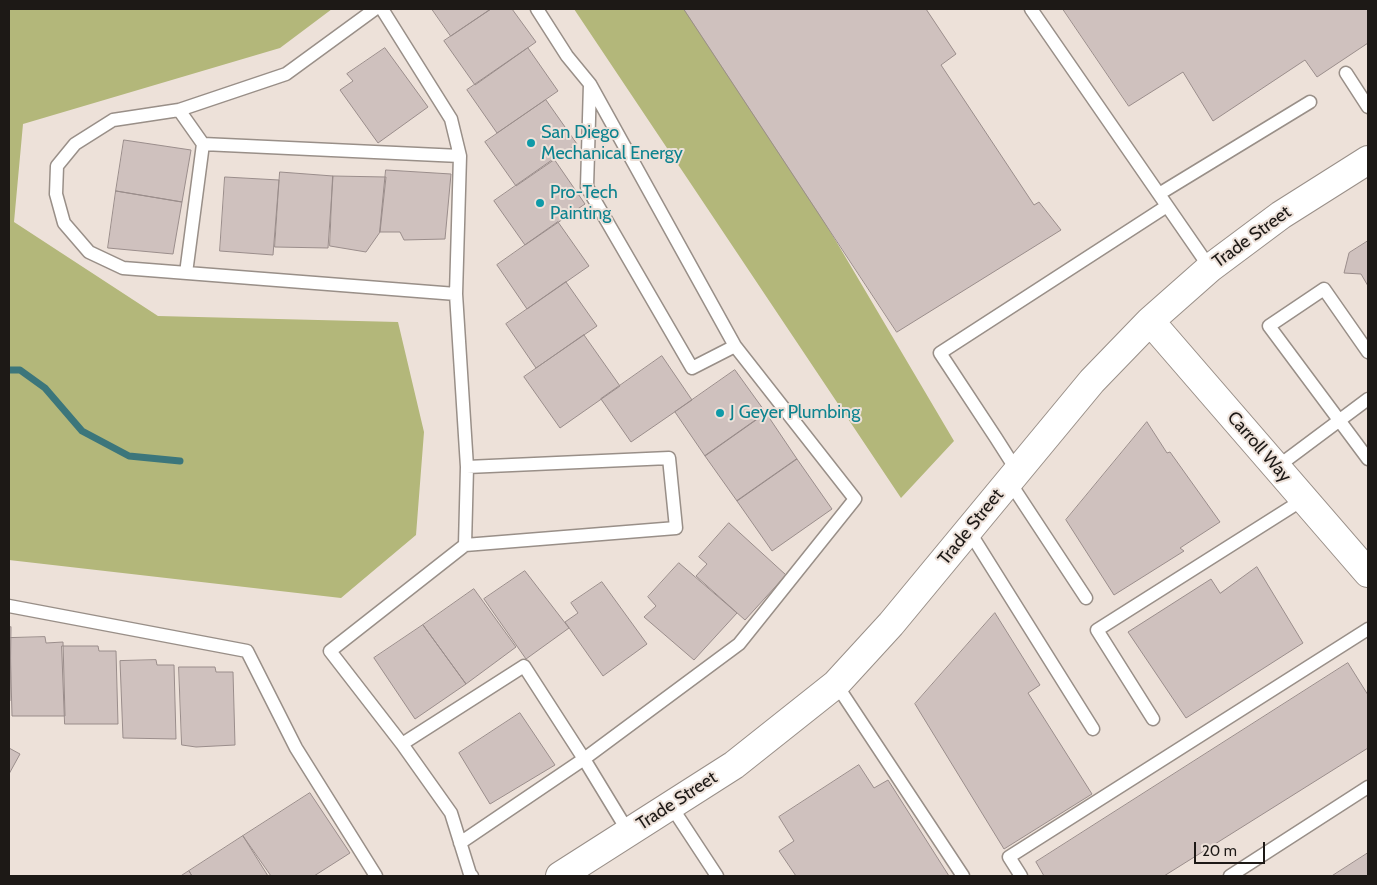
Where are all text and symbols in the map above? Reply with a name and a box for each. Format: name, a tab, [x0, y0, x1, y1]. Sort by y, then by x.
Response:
place label: San Diego Mechanical Energy	[541, 122, 683, 164]
marker: San Diego Mechanical Energy	[525, 137, 537, 149]
place label: Pro-Tech Painting	[550, 182, 618, 224]
marker: Pro-Tech Painting	[534, 197, 546, 209]
street label: Trade Street	[1209, 201, 1295, 273]
place label: J Geyer Plumbing	[730, 402, 860, 424]
marker: J Geyer Plumbing	[714, 407, 726, 419]
street label: Carroll Way	[1222, 407, 1296, 487]
street label: Trade Street	[934, 485, 1008, 569]
street label: Trade Street	[633, 767, 721, 835]
scale bar	[1197, 832, 1268, 864]
text: 20 m	[1202, 842, 1237, 860]

